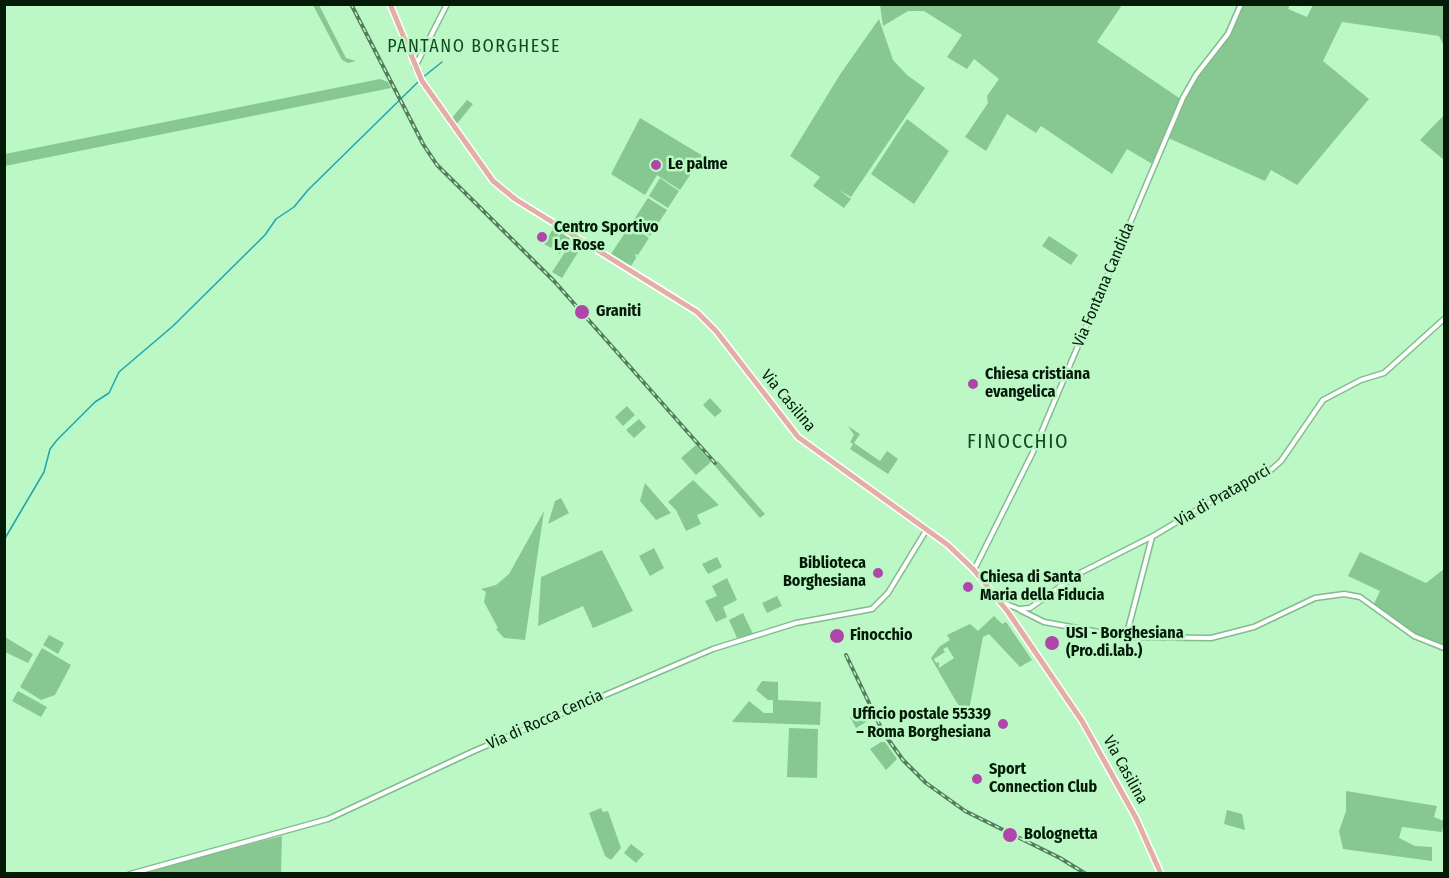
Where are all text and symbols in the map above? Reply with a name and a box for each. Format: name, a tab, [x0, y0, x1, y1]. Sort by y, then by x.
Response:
district label: PANTANO BORGHESE	[387, 36, 561, 58]
place label: Le palme	[668, 155, 728, 175]
marker: Le palme	[649, 158, 663, 172]
place label: Centro Sportivo Le Rose	[554, 218, 659, 256]
street label: Via Fontana Candida	[1069, 220, 1139, 350]
marker: Centro Sportivo Le Rose	[535, 230, 549, 244]
place label: Graniti	[596, 302, 641, 322]
marker: Graniti	[573, 303, 591, 321]
place label: Chiesa cristiana evangelica	[985, 365, 1090, 403]
street label: Via Casilina	[757, 366, 819, 436]
marker: Chiesa cristiana evangelica	[966, 377, 980, 391]
district label: FINOCCHIO	[967, 430, 1069, 454]
street label: Via di Prataporci	[1172, 461, 1274, 531]
place label: Biblioteca Borghesiana	[783, 554, 866, 592]
marker: Biblioteca Borghesiana	[871, 566, 885, 580]
place label: Chiesa di Santa Maria della Fiducia	[980, 568, 1104, 606]
marker: Chiesa di Santa Maria della Fiducia	[961, 580, 975, 594]
place label: USI - Borghesiana (Pro.di.lab.)	[1066, 624, 1184, 662]
place label: Finocchio	[850, 626, 912, 646]
marker: Finocchio	[828, 627, 846, 645]
marker: USI - Borghesiana (Pro.di.lab.)	[1043, 634, 1061, 652]
street label: Via di Rocca Cencia	[484, 686, 606, 754]
place label: Ufficio postale 55339 – Roma Borghesiana	[853, 705, 991, 743]
marker: Ufficio postale 55339 – Roma Borghesiana	[996, 717, 1010, 731]
street label: Via Casilina	[1098, 733, 1152, 807]
place label: Sport Connection Club	[989, 760, 1097, 798]
marker: Sport Connection Club	[970, 772, 984, 786]
place label: Bolognetta	[1024, 825, 1098, 845]
marker: Bolognetta	[1001, 826, 1019, 844]

